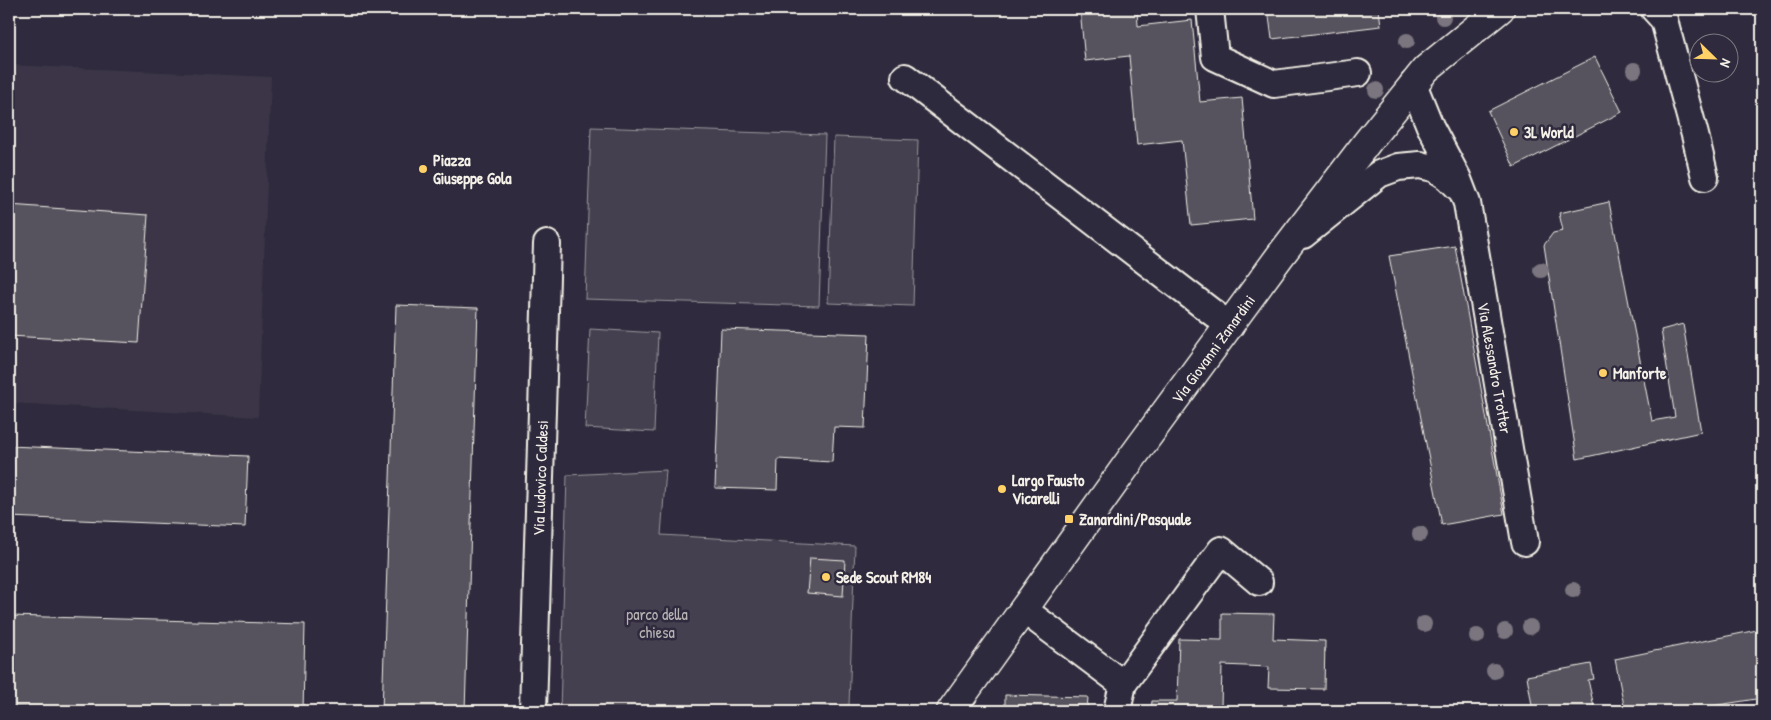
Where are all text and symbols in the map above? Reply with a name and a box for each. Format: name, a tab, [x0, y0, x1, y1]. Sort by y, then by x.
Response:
north arrow	[1688, 32, 1738, 82]
text: N	[1716, 56, 1737, 71]
place label: 3L World	[1524, 121, 1575, 143]
marker: 3L World	[1508, 126, 1520, 138]
place label: Piazza Giuseppe Gola	[433, 149, 512, 190]
marker: Piazza Giuseppe Gola	[417, 163, 429, 175]
street label: Via Giovanni Zanardini	[1166, 290, 1260, 408]
street label: Via Alessandro Trotter	[1473, 301, 1517, 435]
place label: Manforte	[1613, 362, 1667, 384]
marker: Manforte	[1597, 367, 1609, 379]
street label: Via Ludovico Caldesi	[527, 420, 553, 536]
place label: Largo Fausto Vicarelli	[1012, 469, 1085, 509]
marker: Largo Fausto Vicarelli	[996, 483, 1008, 495]
place label: Zanardini/Pasquale	[1079, 508, 1192, 531]
marker: Zanardini/Pasquale	[1063, 513, 1075, 525]
place label: Sede Scout RM84	[836, 566, 931, 588]
marker: Sede Scout RM84	[820, 571, 832, 583]
park label: parco della chiesa	[626, 603, 688, 643]

